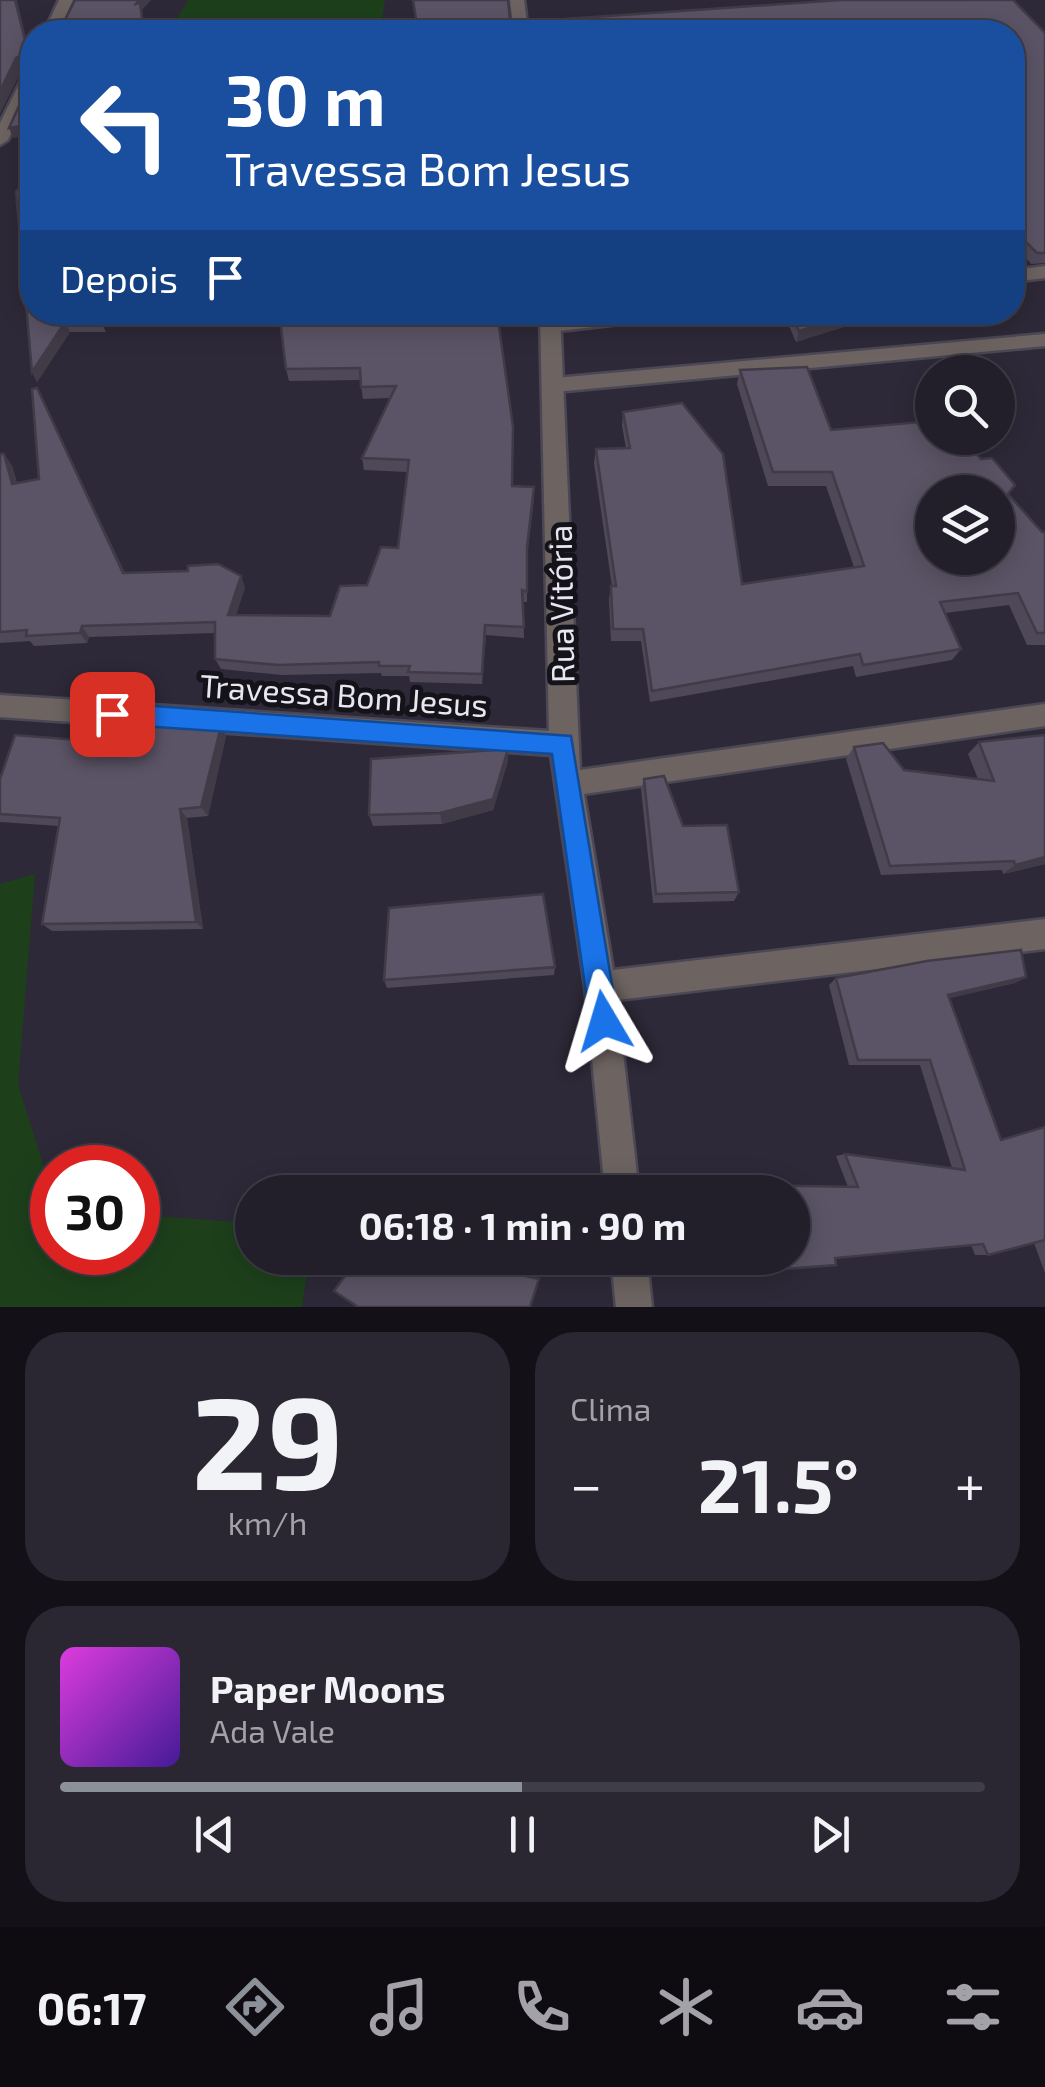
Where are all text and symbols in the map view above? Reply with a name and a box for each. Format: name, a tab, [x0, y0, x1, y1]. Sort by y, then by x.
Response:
text: 30 m	[225, 56, 386, 140]
icon: left	[60, 60, 190, 190]
text: Travessa Bom Jesus	[225, 141, 631, 195]
icon: arrive	[198, 250, 253, 305]
text: Depois	[60, 255, 178, 301]
map controls	[915, 355, 1015, 575]
button: search	[915, 355, 1015, 455]
button: layers	[915, 475, 1015, 575]
street label: Rua Vitória	[540, 525, 580, 683]
street label: Travessa Bom Jesus	[199, 665, 489, 723]
pin	[70, 672, 155, 757]
icon: arrive	[85, 687, 140, 742]
position arrow	[552, 969, 656, 1073]
speed limit sign: 30	[30, 1145, 160, 1275]
text: 06:18 · 1 min · 90 m	[359, 1202, 686, 1248]
text: 29	[191, 1360, 344, 1516]
text: Clima	[570, 1389, 651, 1427]
text: 21.5°	[698, 1438, 859, 1528]
text: −	[570, 1450, 602, 1516]
text: +	[955, 1450, 985, 1516]
text: km/h	[228, 1503, 307, 1541]
text: Paper Moons	[210, 1665, 446, 1711]
text: Ada Vale	[210, 1711, 335, 1749]
icon: previous	[187, 1807, 242, 1862]
icon: pause	[495, 1807, 550, 1862]
icon: next	[803, 1807, 858, 1862]
icon: directions	[220, 1972, 290, 2042]
icon: music	[364, 1972, 434, 2042]
icon: phone	[507, 1972, 577, 2042]
icon: climate	[651, 1972, 721, 2042]
icon: car	[795, 1972, 865, 2042]
icon: filters	[938, 1972, 1008, 2042]
text: 06:17	[37, 1980, 147, 2034]

